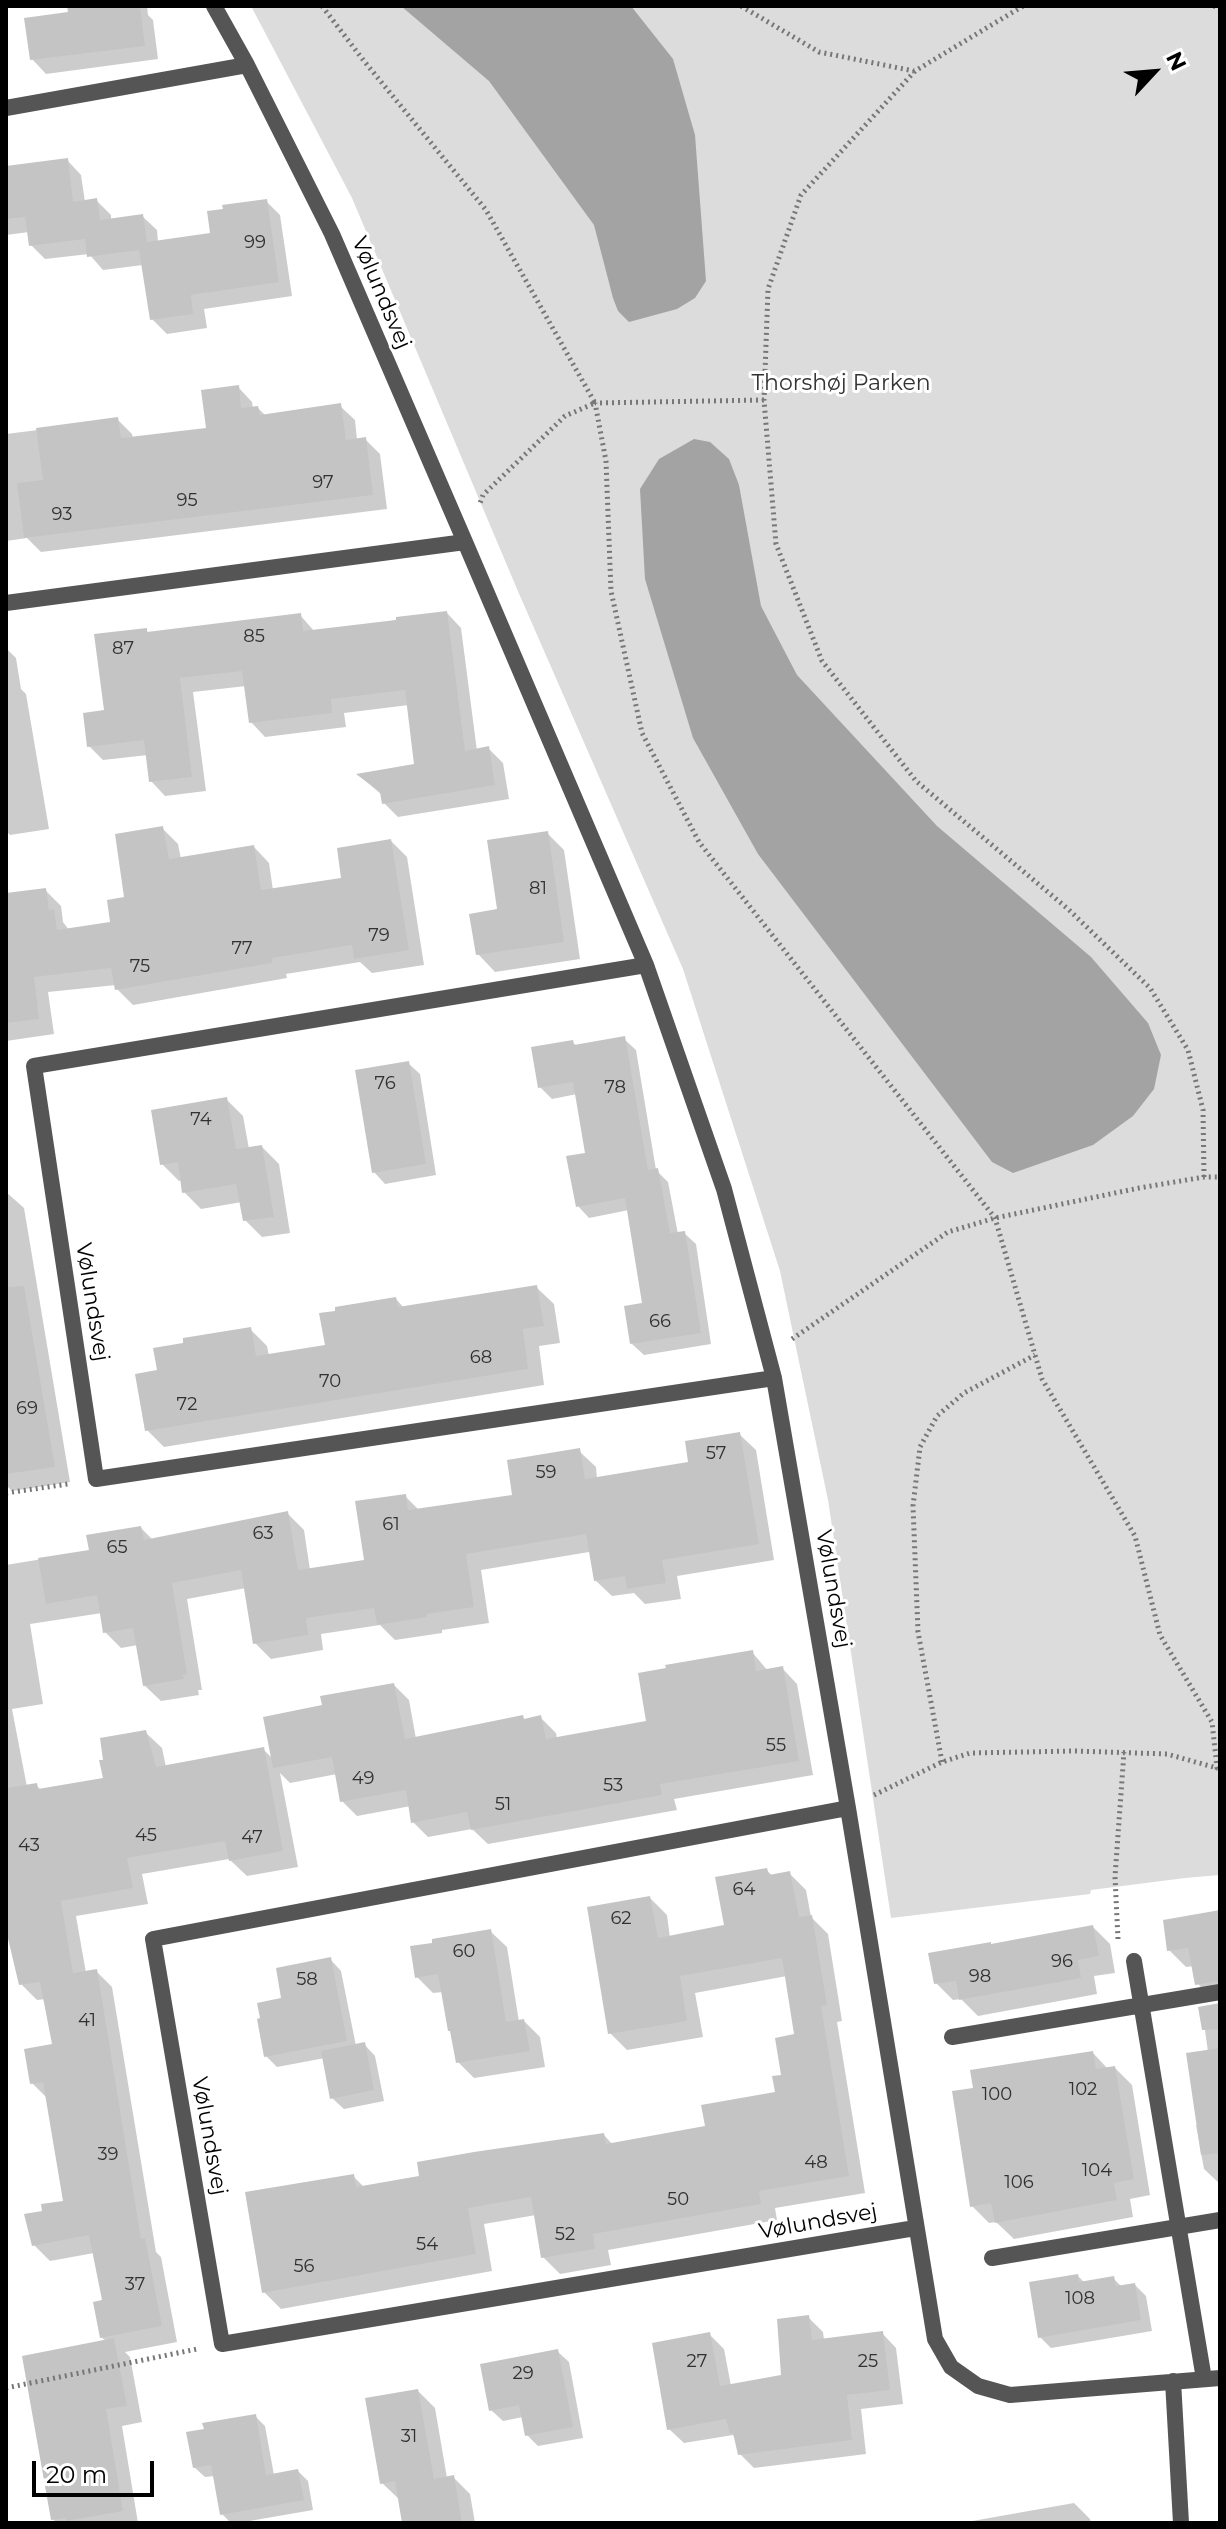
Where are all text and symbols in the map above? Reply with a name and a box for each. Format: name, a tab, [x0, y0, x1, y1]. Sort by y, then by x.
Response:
north arrow	[1114, 32, 1194, 112]
text: N	[1160, 47, 1192, 75]
house number: 99	[244, 232, 266, 254]
street label: Vølundsvej	[345, 233, 417, 353]
park label: Thorshøj Parken	[751, 371, 931, 397]
house number: 97	[312, 472, 334, 494]
house number: 95	[176, 490, 198, 512]
house number: 93	[52, 504, 72, 526]
house number: 85	[243, 626, 265, 648]
house number: 87	[112, 638, 134, 660]
house number: 81	[529, 878, 547, 900]
house number: 79	[368, 925, 390, 947]
house number: 77	[231, 938, 253, 960]
house number: 75	[130, 956, 150, 978]
house number: 76	[374, 1073, 396, 1095]
house number: 78	[604, 1077, 626, 1099]
house number: 74	[190, 1109, 212, 1131]
street label: Vølundsvej	[70, 1241, 114, 1363]
house number: 66	[649, 1311, 671, 1333]
house number: 68	[470, 1347, 492, 1369]
house number: 70	[319, 1371, 341, 1393]
house number: 72	[177, 1394, 197, 1416]
house number: 69	[16, 1398, 38, 1420]
house number: 57	[706, 1443, 726, 1465]
house number: 59	[535, 1462, 557, 1484]
house number: 61	[382, 1514, 400, 1536]
house number: 63	[252, 1523, 274, 1545]
street label: Vølundsvej	[810, 1528, 856, 1650]
house number: 65	[106, 1537, 128, 1559]
house number: 55	[766, 1735, 786, 1757]
house number: 49	[352, 1768, 374, 1790]
house number: 53	[603, 1775, 623, 1797]
house number: 51	[495, 1794, 511, 1816]
house number: 45	[135, 1825, 157, 1847]
house number: 47	[241, 1827, 263, 1849]
house number: 43	[18, 1835, 40, 1857]
house number: 64	[733, 1879, 755, 1901]
house number: 62	[610, 1908, 632, 1930]
house number: 60	[453, 1941, 475, 1963]
house number: 96	[1051, 1951, 1073, 1973]
house number: 98	[969, 1966, 991, 1988]
house number: 58	[296, 1969, 318, 1991]
house number: 41	[78, 2010, 96, 2032]
street label: Vølundsvej	[186, 2075, 232, 2197]
house number: 102	[1069, 2079, 1097, 2101]
house number: 100	[982, 2084, 1012, 2106]
house number: 39	[97, 2144, 119, 2166]
house number: 48	[804, 2152, 828, 2174]
house number: 104	[1082, 2160, 1112, 2182]
house number: 106	[1004, 2172, 1034, 2194]
house number: 50	[667, 2189, 689, 2211]
street label: Vølundsvej	[757, 2199, 879, 2245]
house number: 52	[555, 2224, 575, 2246]
house number: 54	[416, 2234, 438, 2256]
house number: 56	[293, 2256, 315, 2278]
house number: 37	[125, 2274, 145, 2296]
house number: 108	[1065, 2288, 1095, 2310]
house number: 27	[687, 2351, 707, 2373]
house number: 25	[858, 2351, 878, 2373]
house number: 29	[512, 2363, 534, 2385]
house number: 31	[401, 2426, 417, 2448]
scale bar	[36, 2445, 158, 2495]
text: 20 m	[46, 2460, 107, 2489]

